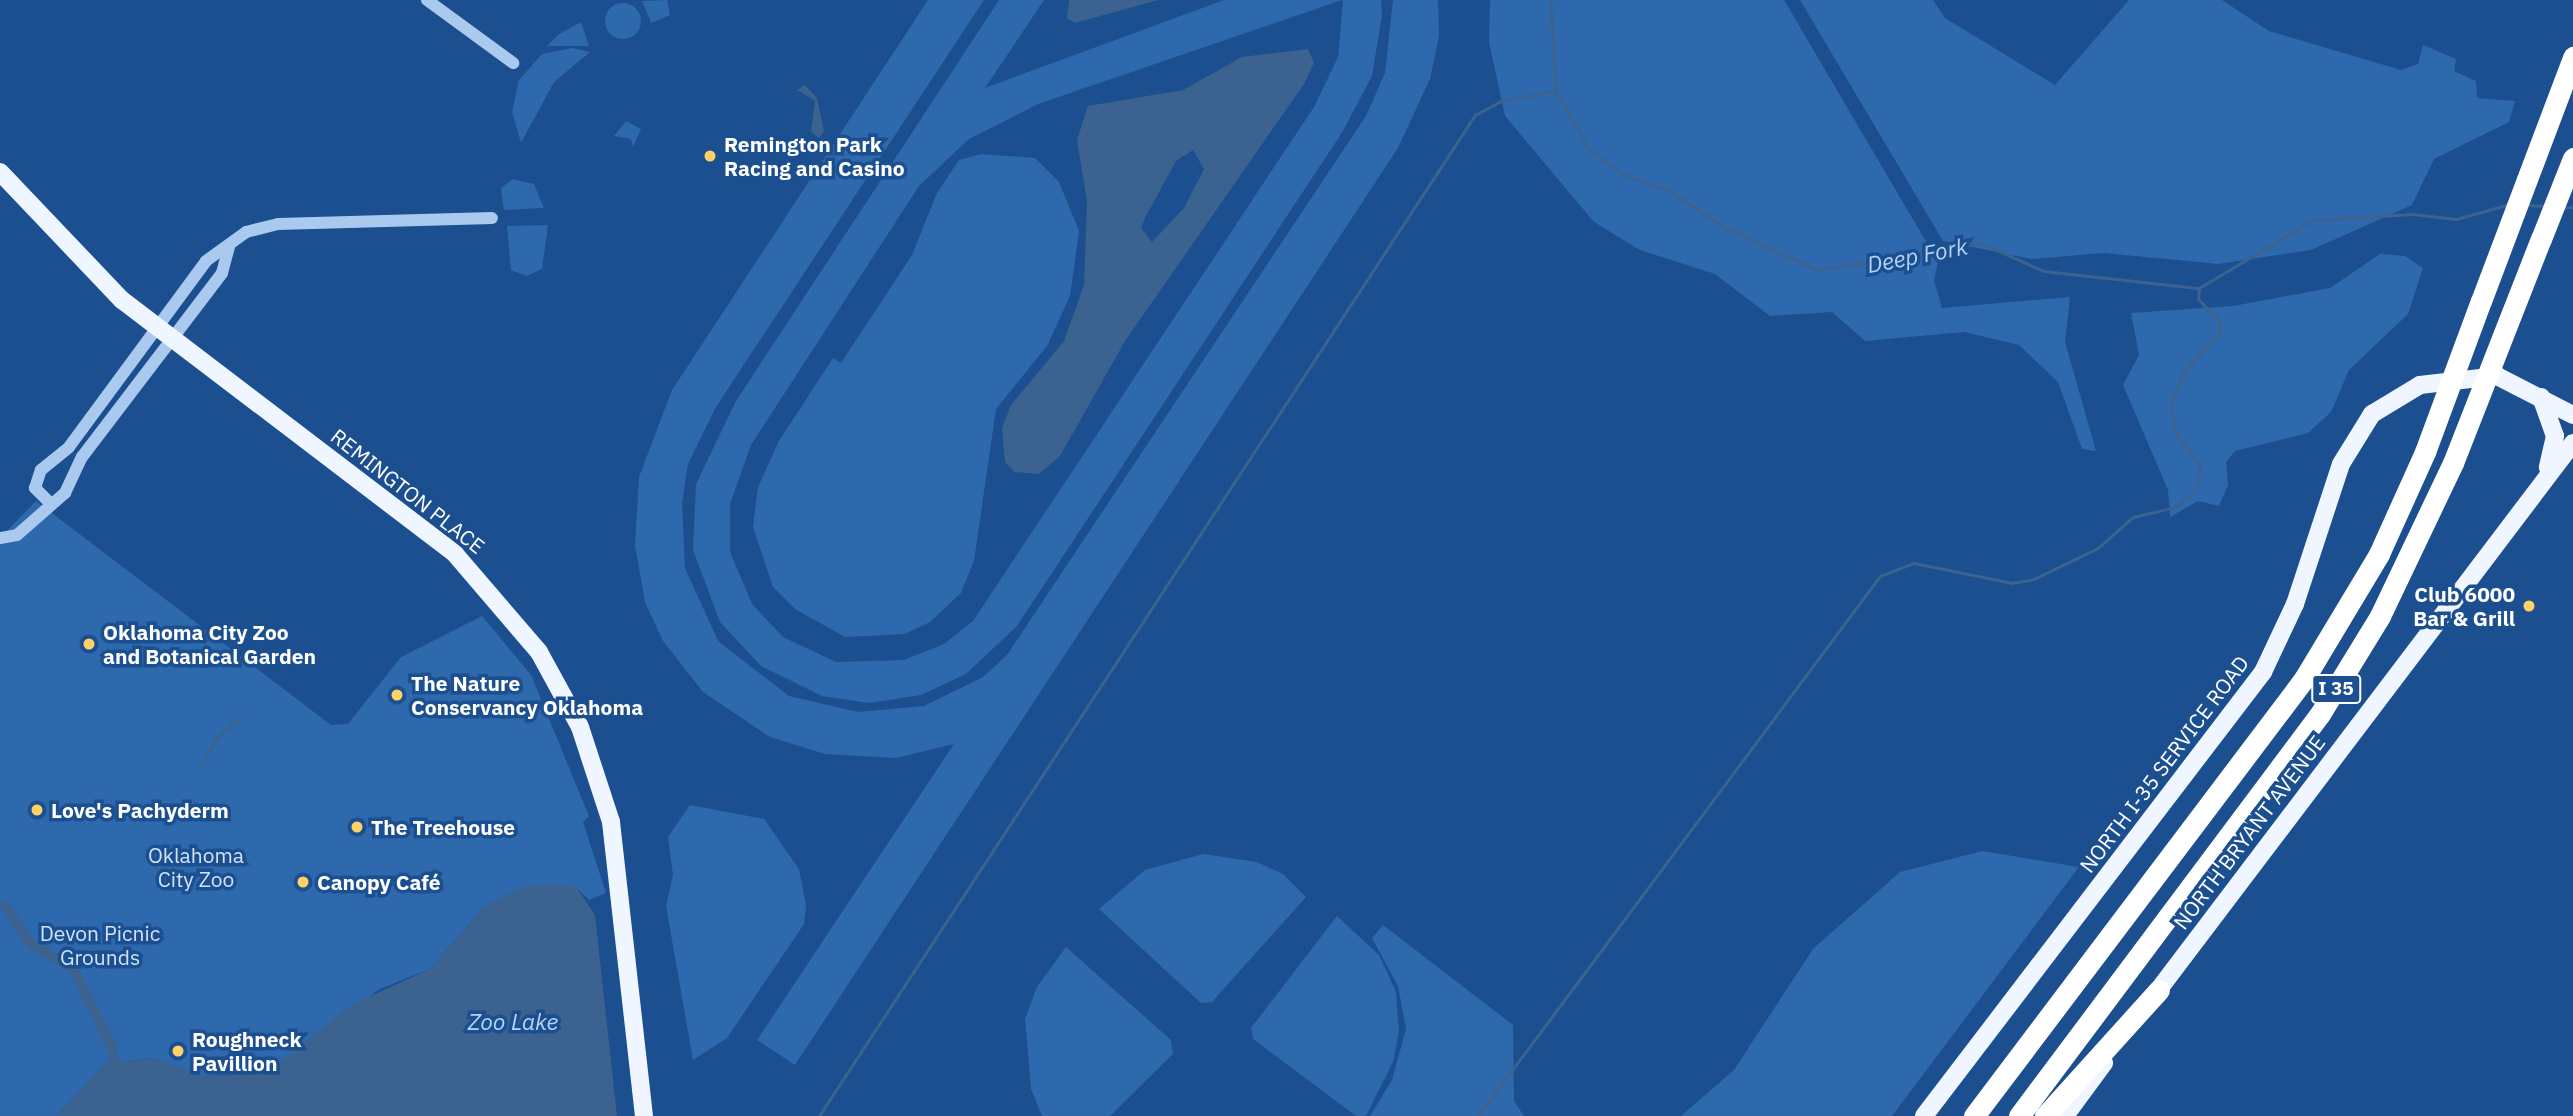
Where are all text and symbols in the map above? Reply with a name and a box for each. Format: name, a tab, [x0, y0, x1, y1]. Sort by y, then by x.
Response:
place label: Remington Park Racing and Casino	[724, 131, 905, 181]
marker: Remington Park Racing and Casino	[702, 148, 718, 164]
water label: Deep Fork	[1864, 232, 1970, 278]
street label: REMINGTON PLACE	[326, 423, 490, 559]
place label: Club 6000 Bar & Grill	[2413, 581, 2515, 631]
marker: Club 6000 Bar & Grill	[2521, 598, 2537, 614]
place label: Oklahoma City Zoo and Botanical Garden	[103, 619, 316, 669]
marker: Oklahoma City Zoo and Botanical Garden	[81, 636, 97, 652]
street label: NORTH I-35 SERVICE ROAD	[2074, 651, 2254, 877]
place label: The Nature Conservancy Oklahoma	[411, 670, 643, 720]
road number: I 35	[2310, 674, 2362, 704]
marker: The Nature Conservancy Oklahoma	[389, 687, 405, 703]
street label: NORTH BRYANT AVENUE	[2168, 730, 2330, 934]
place label: Love's Pachyderm	[51, 797, 229, 823]
marker: Love's Pachyderm	[29, 802, 45, 818]
place label: The Treehouse	[371, 814, 515, 840]
marker: The Treehouse	[349, 819, 365, 835]
park label: Oklahoma City Zoo	[148, 842, 244, 892]
place label: Canopy Café	[317, 869, 441, 895]
marker: Canopy Café	[295, 874, 311, 890]
park label: Devon Picnic Grounds	[40, 920, 160, 970]
water label: Zoo Lake	[468, 1007, 558, 1035]
place label: Roughneck Pavillion	[192, 1026, 302, 1076]
marker: Roughneck Pavillion	[170, 1043, 186, 1059]

